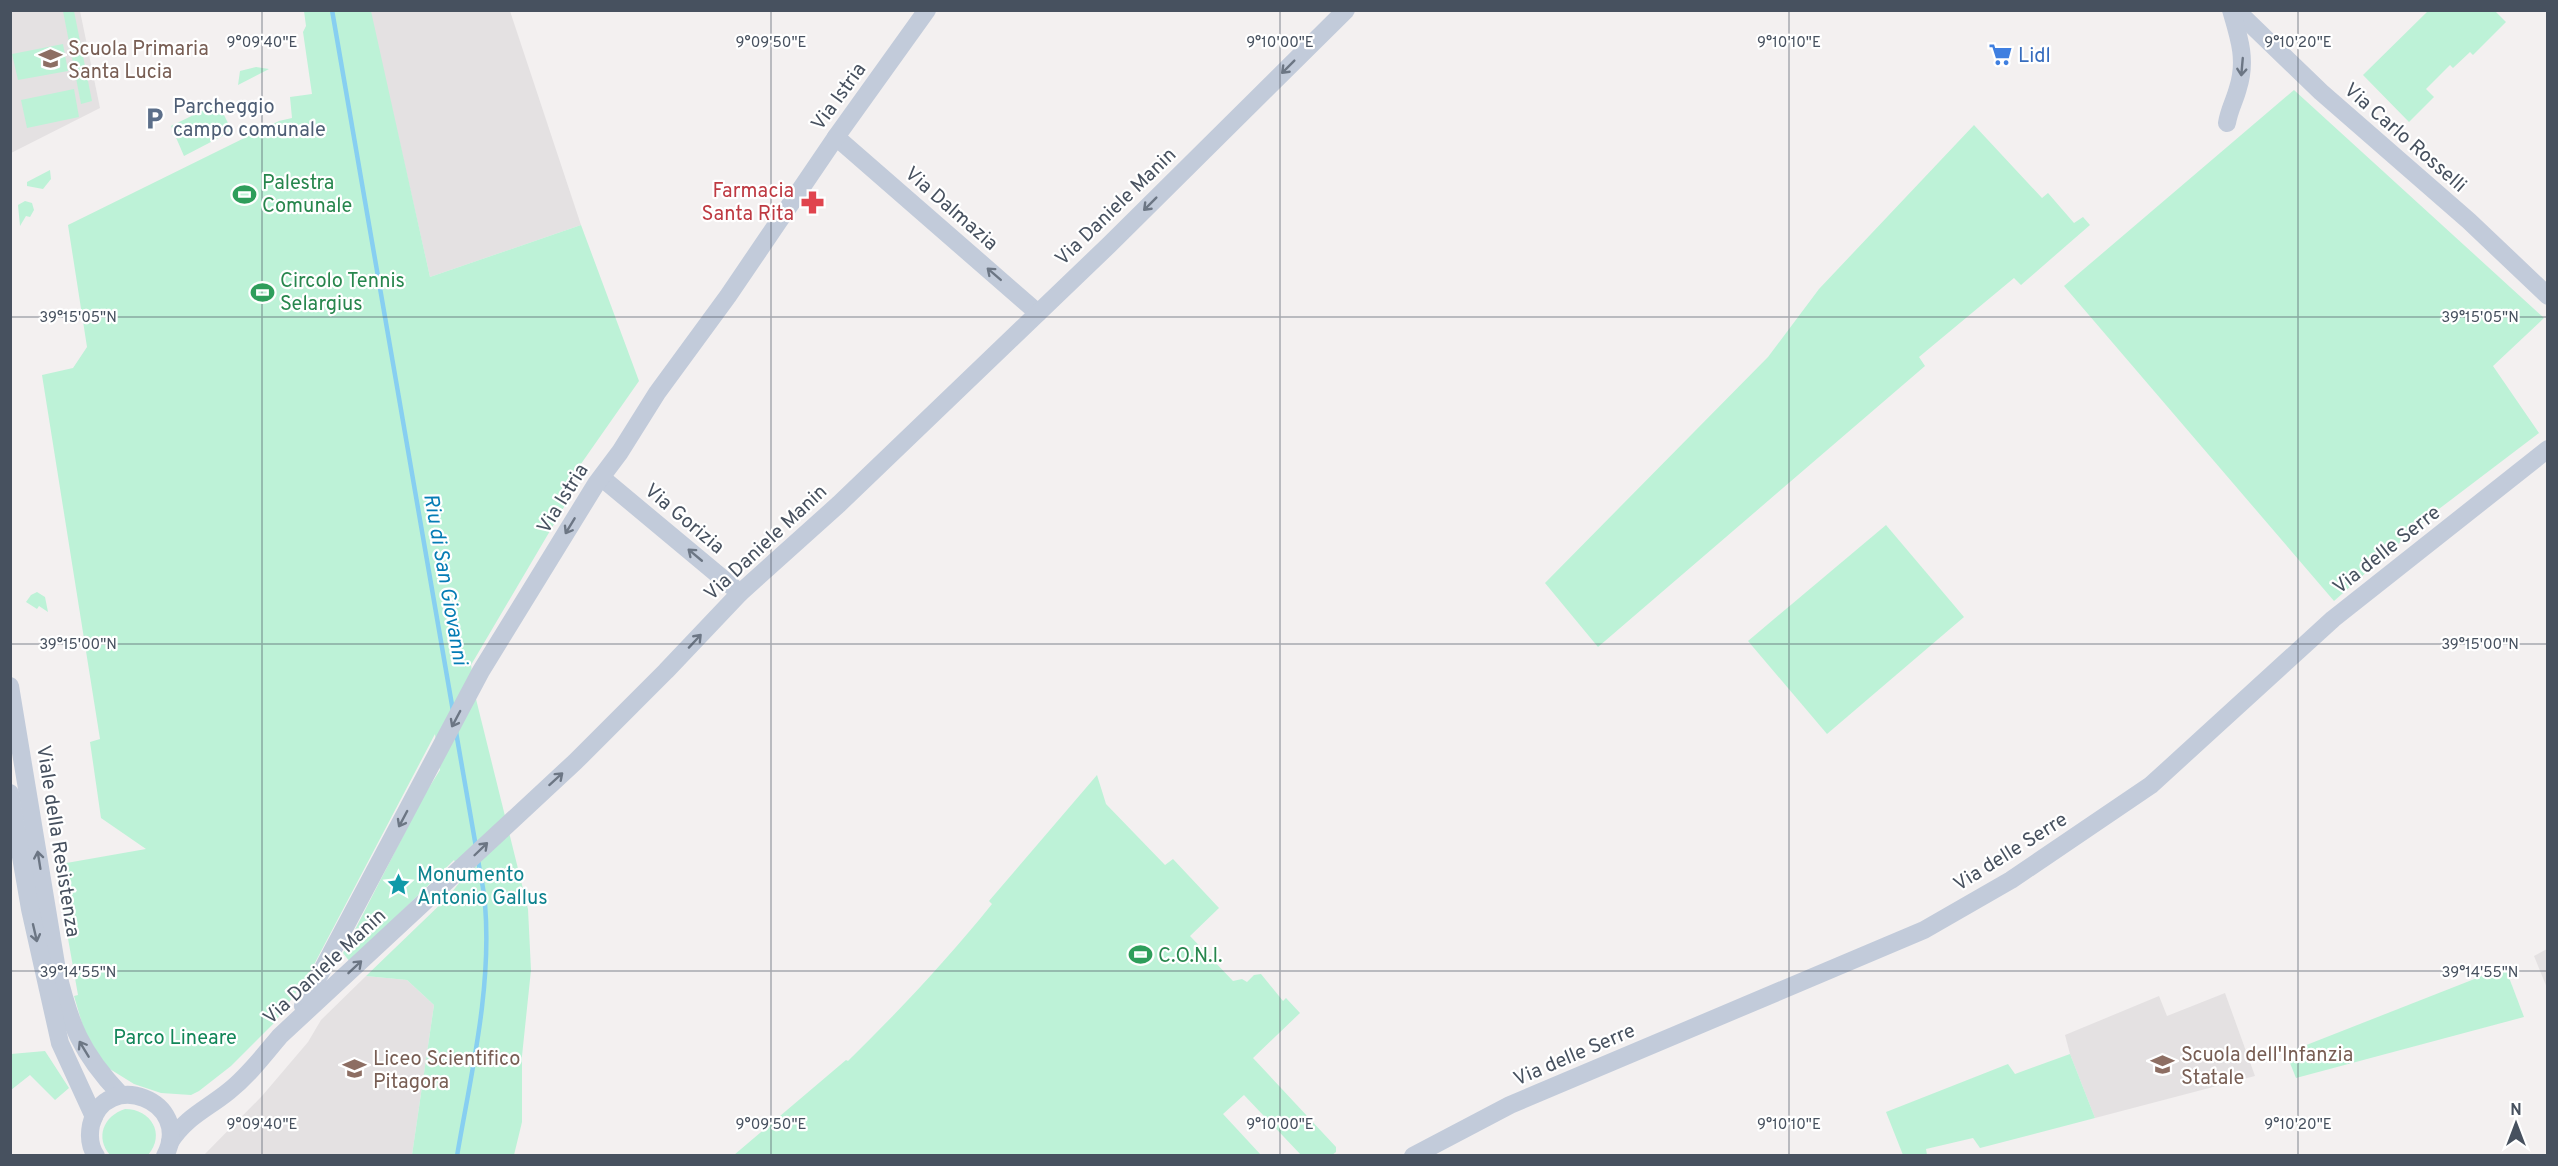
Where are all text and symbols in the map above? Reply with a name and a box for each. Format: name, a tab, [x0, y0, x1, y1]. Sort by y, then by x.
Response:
text: 9°09'40"E	[227, 34, 297, 53]
text: 9°09'50"E	[736, 34, 806, 53]
text: 9°10'00"E	[1246, 34, 1314, 53]
text: 9°10'10"E	[1757, 34, 1821, 53]
text: 9°10'20"E	[2264, 34, 2332, 53]
place label: Scuola Primaria Santa Lucia	[68, 37, 209, 86]
supermarket icon: Lidl	[1987, 42, 2013, 68]
place label: Lidl	[2018, 44, 2051, 70]
school or university icon: Scuola Primaria Santa Lucia	[37, 46, 63, 72]
one-way arrow	[2236, 57, 2247, 77]
street label: Via Istria	[806, 58, 873, 136]
one-way arrow	[1281, 60, 1296, 74]
street label: Via Carlo Rosselli	[2338, 78, 2472, 199]
place label: Parcheggio campo comunale	[173, 95, 326, 144]
parking icon: Parcheggio campo comunale	[142, 105, 168, 131]
street label: Via Daniele Manin	[1050, 143, 1183, 272]
street label: Via Dalmazia	[899, 162, 1003, 257]
place label: Palestra Comunale	[262, 171, 352, 220]
place label: Farmacia Santa Rita	[701, 179, 794, 228]
sports icon: Palestra Comunale	[231, 181, 257, 207]
pharmacy icon: Farmacia Santa Rita	[799, 189, 825, 215]
one-way arrow	[1142, 197, 1157, 212]
one-way arrow	[987, 267, 1002, 281]
place label: Circolo Tennis Selargius	[280, 269, 405, 318]
sports icon: Circolo Tennis Selargius	[249, 279, 275, 305]
text: 39°15'05"N	[39, 309, 117, 328]
text: 39°15'05"N	[2441, 309, 2519, 328]
street label: Via Istria	[532, 459, 595, 539]
street label: Via Gorizia	[638, 479, 729, 561]
street label: Via Daniele Manin	[699, 480, 833, 607]
water label: Riu di San Giovanni	[416, 491, 473, 669]
street label: Via delle Serre	[2328, 500, 2446, 601]
one-way arrow	[564, 517, 576, 534]
one-way arrow	[688, 548, 703, 562]
one-way arrow	[687, 634, 701, 649]
text: 39°15'00"N	[39, 636, 117, 655]
text: 39°15'00"N	[2441, 636, 2519, 655]
one-way arrow	[450, 710, 461, 728]
street label: Viale della Resistenza	[29, 743, 85, 939]
one-way arrow	[549, 771, 564, 786]
street label: Via delle Serre	[1949, 807, 2073, 898]
one-way arrow	[397, 810, 408, 828]
one-way arrow	[473, 841, 488, 856]
one-way arrow	[34, 851, 45, 871]
place label: Monumento Antonio Gallus	[417, 863, 548, 912]
place icon: Monumento Antonio Gallus	[386, 872, 412, 898]
street label: Via Daniele Manin	[258, 904, 392, 1031]
one-way arrow	[30, 924, 42, 943]
sports icon: C.O.N.I.	[1127, 942, 1153, 968]
place label: C.O.N.I.	[1158, 944, 1222, 970]
one-way arrow	[347, 959, 362, 974]
text: 39°14'55"N	[40, 964, 116, 983]
text: 39°14'55"N	[2442, 964, 2518, 983]
street label: Via delle Serre	[1510, 1019, 1640, 1093]
park label: Parco Lineare	[113, 1026, 237, 1052]
one-way arrow	[77, 1041, 89, 1058]
place label: Scuola dell'Infanzia Statale	[2181, 1043, 2353, 1092]
place label: Liceo Scientifico Pitagora	[373, 1047, 520, 1096]
school or university icon: Scuola dell'Infanzia Statale	[2150, 1052, 2176, 1078]
school or university icon: Liceo Scientifico Pitagora	[342, 1056, 368, 1082]
north arrow	[2486, 1094, 2546, 1154]
text: N	[2510, 1101, 2522, 1121]
text: 9°09'40"E	[227, 1116, 297, 1135]
text: 9°09'50"E	[736, 1116, 806, 1135]
text: 9°10'00"E	[1246, 1116, 1314, 1135]
text: 9°10'10"E	[1757, 1116, 1821, 1135]
text: 9°10'20"E	[2264, 1116, 2332, 1135]

